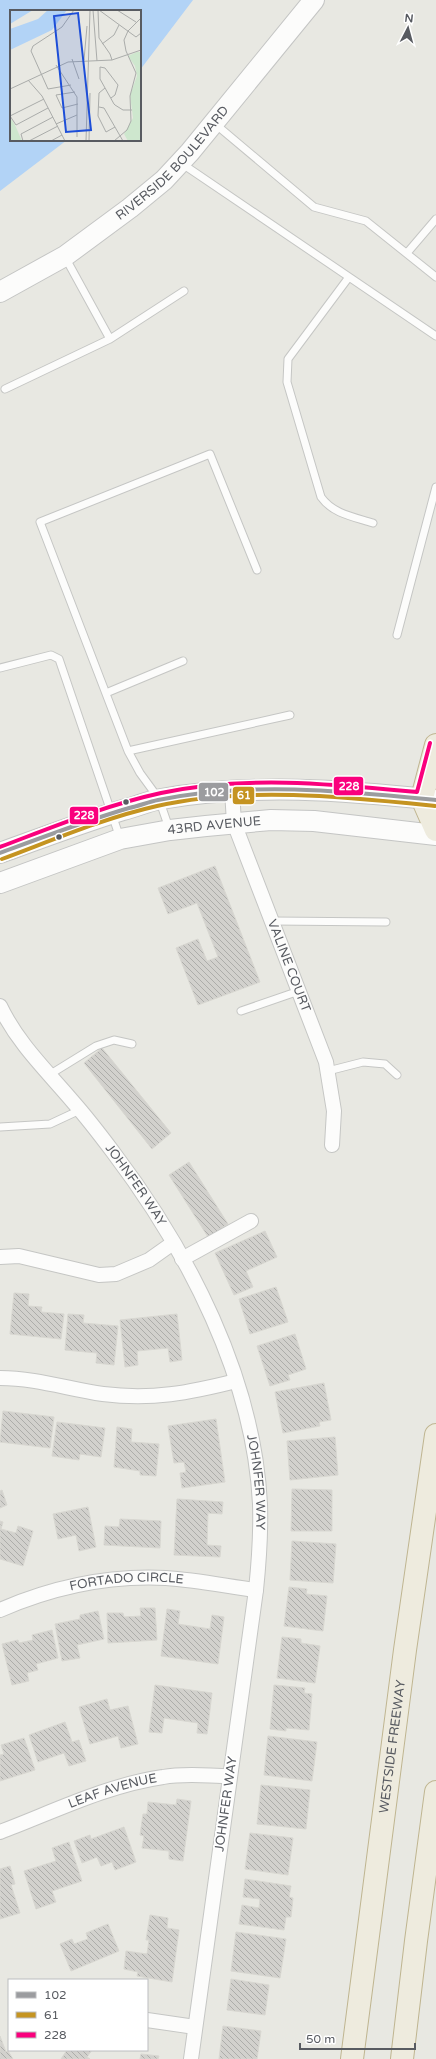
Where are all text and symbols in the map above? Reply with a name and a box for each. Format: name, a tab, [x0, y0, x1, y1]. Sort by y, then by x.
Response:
north arrow	[388, 8, 428, 48]
inset map	[10, 10, 141, 141]
text: N	[404, 12, 414, 25]
street label: RIVERSIDE BOULEVARD	[113, 102, 233, 224]
line badge: 228	[333, 776, 364, 796]
text: 228	[339, 780, 359, 793]
line badge: 102	[198, 782, 229, 802]
text: 102	[204, 786, 224, 799]
line badge: 61	[232, 786, 255, 805]
text: 61	[237, 789, 251, 802]
unlabelled marker	[121, 797, 131, 807]
line badge: 228	[69, 806, 99, 825]
text: 228	[74, 809, 94, 822]
street label: 43RD AVENUE	[167, 813, 262, 838]
unlabelled marker	[54, 832, 64, 842]
street label: VALINE COURT	[264, 917, 314, 1014]
street label: JOHNFER WAY	[102, 1141, 170, 1229]
street label: JOHNFER WAY	[243, 1433, 268, 1530]
street label: FORTADO CIRCLE	[68, 1570, 185, 1595]
street label: WESTSIDE FREEWAY	[376, 1679, 409, 1814]
street label: JOHNFER WAY	[211, 1755, 241, 1853]
street label: LEAF AVENUE	[66, 1770, 158, 1812]
legend	[8, 1979, 148, 2051]
text: 102	[44, 1988, 67, 2002]
text: 61	[44, 2008, 59, 2022]
scale bar	[300, 2025, 415, 2051]
text: 228	[44, 2028, 67, 2042]
text: 50 m	[306, 2032, 335, 2046]

